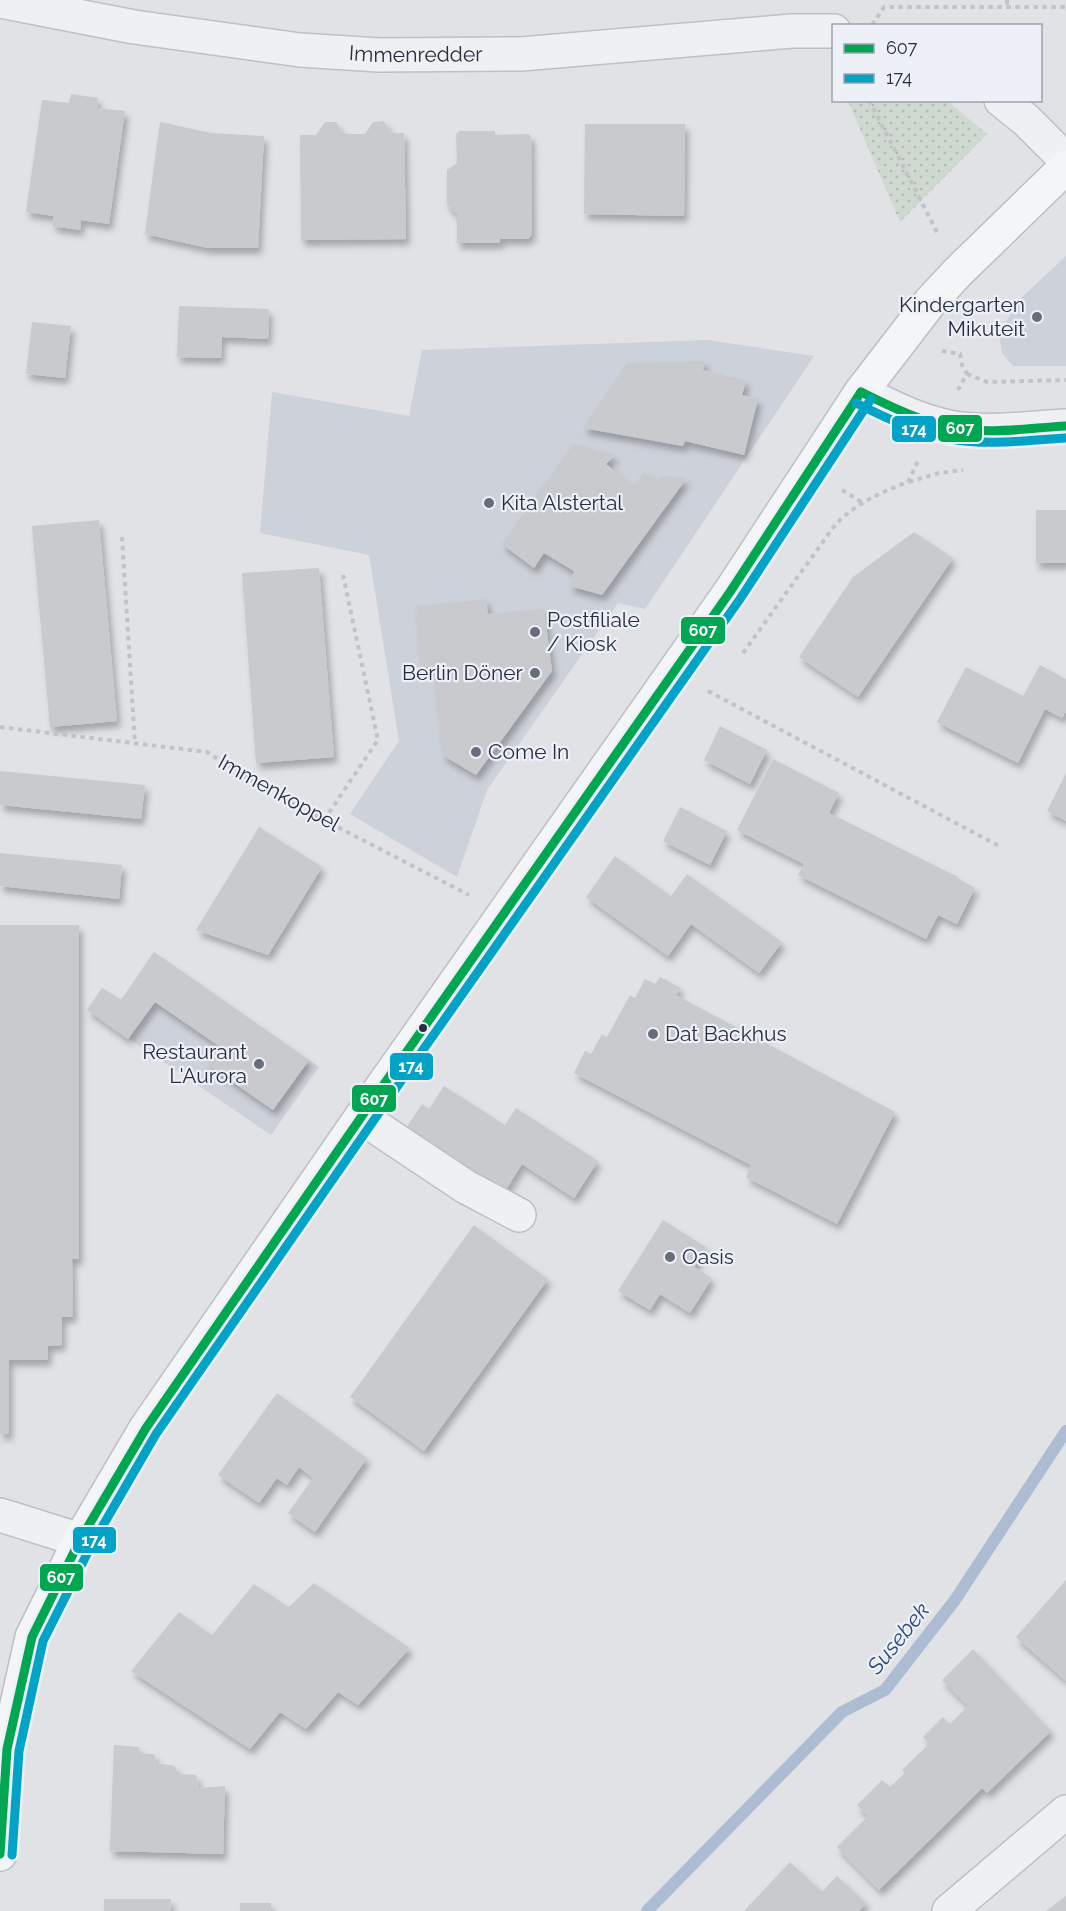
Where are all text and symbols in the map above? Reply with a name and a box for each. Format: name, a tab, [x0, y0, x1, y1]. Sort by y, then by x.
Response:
legend	[832, 24, 1042, 102]
text: 607	[886, 37, 918, 58]
street label: Immenredder	[348, 40, 483, 67]
text: 174	[886, 67, 912, 88]
place label: Kindergarten Mikuteit	[899, 292, 1025, 341]
marker: Kindergarten Mikuteit	[1030, 310, 1044, 324]
line badge: 607	[937, 414, 983, 443]
line badge: 174	[891, 415, 937, 443]
text: 607	[946, 419, 974, 438]
text: 174	[901, 420, 927, 439]
place label: Kita Alstertal	[501, 490, 623, 515]
marker: Kita Alstertal	[482, 496, 496, 510]
place label: Postfiliale / Kiosk	[547, 607, 640, 656]
line badge: 607	[680, 616, 726, 645]
text: 607	[689, 621, 717, 640]
marker: Postfiliale / Kiosk	[528, 625, 542, 639]
place label: Berlin Döner	[402, 660, 524, 685]
marker: Berlin Döner	[528, 666, 542, 680]
place label: Come In	[488, 739, 569, 764]
marker: Come In	[469, 745, 483, 759]
street label: Immenkoppel	[214, 749, 345, 836]
place label: Dat Backhus	[665, 1021, 787, 1046]
unlabelled marker	[417, 1022, 429, 1034]
marker: Dat Backhus	[646, 1027, 660, 1041]
place label: Restaurant L'Aurora	[142, 1039, 247, 1088]
line badge: 174	[389, 1052, 434, 1081]
marker: Restaurant L'Aurora	[252, 1057, 266, 1071]
text: 174	[398, 1057, 424, 1076]
line badge: 607	[351, 1084, 397, 1113]
text: 607	[360, 1090, 388, 1109]
place label: Oasis	[682, 1244, 734, 1269]
marker: Oasis	[663, 1250, 677, 1264]
line badge: 174	[72, 1526, 117, 1554]
text: 174	[81, 1531, 107, 1550]
line badge: 607	[39, 1563, 84, 1592]
text: 607	[47, 1568, 75, 1587]
water label: Susebek	[861, 1597, 935, 1680]

